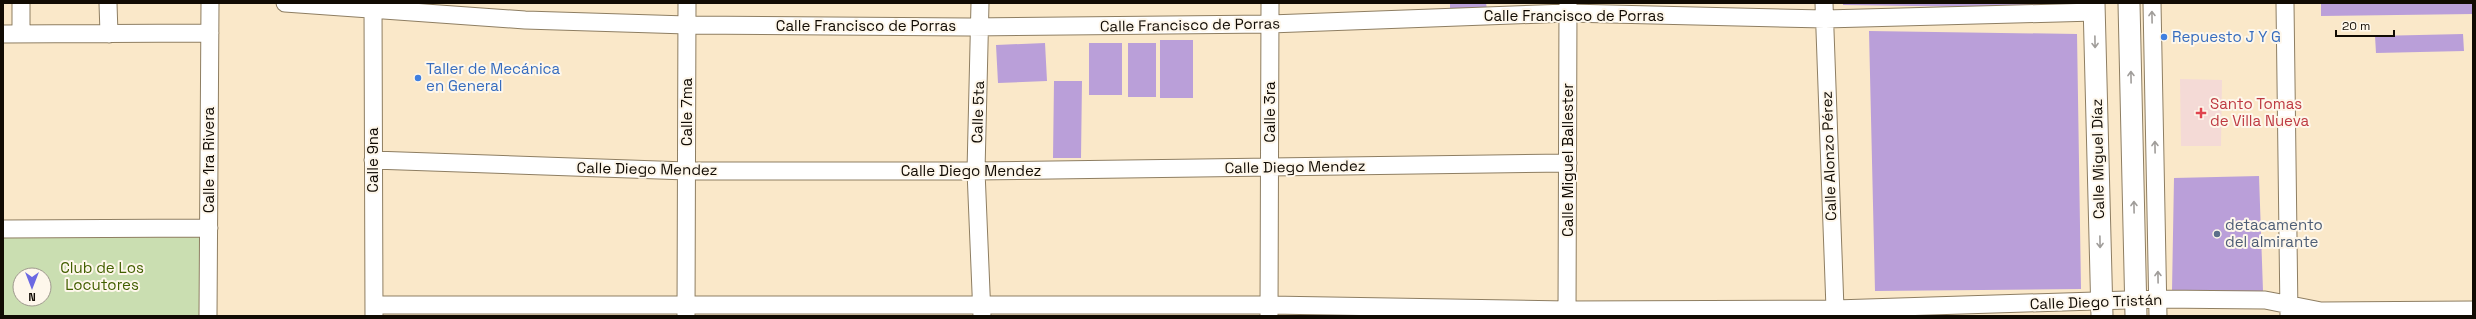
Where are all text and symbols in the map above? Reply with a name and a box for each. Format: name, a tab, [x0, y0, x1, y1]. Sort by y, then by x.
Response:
street label: Calle Francisco de Porras	[1484, 6, 1664, 25]
one-way arrow	[2148, 11, 2156, 24]
scale bar	[2336, 12, 2394, 38]
street label: Calle Francisco de Porras	[1100, 13, 1280, 36]
street label: Calle Francisco de Porras	[776, 16, 956, 35]
text: 20 m	[2342, 18, 2370, 34]
place label: Repuesto J Y G	[2172, 27, 2281, 46]
marker: Repuesto J Y G	[2159, 32, 2169, 42]
one-way arrow	[2092, 35, 2099, 48]
place label: Taller de Mecánica en General	[426, 59, 561, 95]
one-way arrow	[2127, 71, 2135, 84]
marker: Taller de Mecánica en General	[413, 73, 423, 83]
street label: Calle 7ma	[677, 77, 696, 146]
street label: Calle 5ta	[967, 80, 988, 144]
street label: Calle 3ra	[1260, 81, 1279, 143]
street label: Calle Miguel Ballester	[1558, 83, 1577, 237]
street label: Calle Alonzo Pérez	[1817, 91, 1840, 221]
place label: Santo Tomas de Villa Nueva	[2210, 94, 2310, 130]
street label: Calle Miguel Díaz	[2087, 99, 2108, 219]
street label: Calle 1ra Rivera	[199, 106, 218, 213]
marker: Santo Tomas de Villa Nueva	[2195, 107, 2207, 119]
street label: Calle 9na	[363, 127, 382, 193]
one-way arrow	[2151, 141, 2159, 154]
street label: Calle Diego Mendez	[1224, 156, 1366, 177]
street label: Calle Diego Mendez	[576, 158, 718, 179]
street label: Calle Diego Mendez	[901, 161, 1041, 180]
one-way arrow	[2130, 201, 2137, 214]
place label: detacamento del almirante	[2225, 215, 2323, 251]
marker: detacamento del almirante	[2212, 229, 2222, 239]
one-way arrow	[2096, 235, 2104, 248]
park label: Club de Los Locutores	[60, 258, 144, 294]
north arrow	[12, 267, 52, 307]
one-way arrow	[2154, 271, 2162, 284]
text: N	[28, 290, 36, 304]
street label: Calle Diego Tristán	[2029, 290, 2163, 313]

